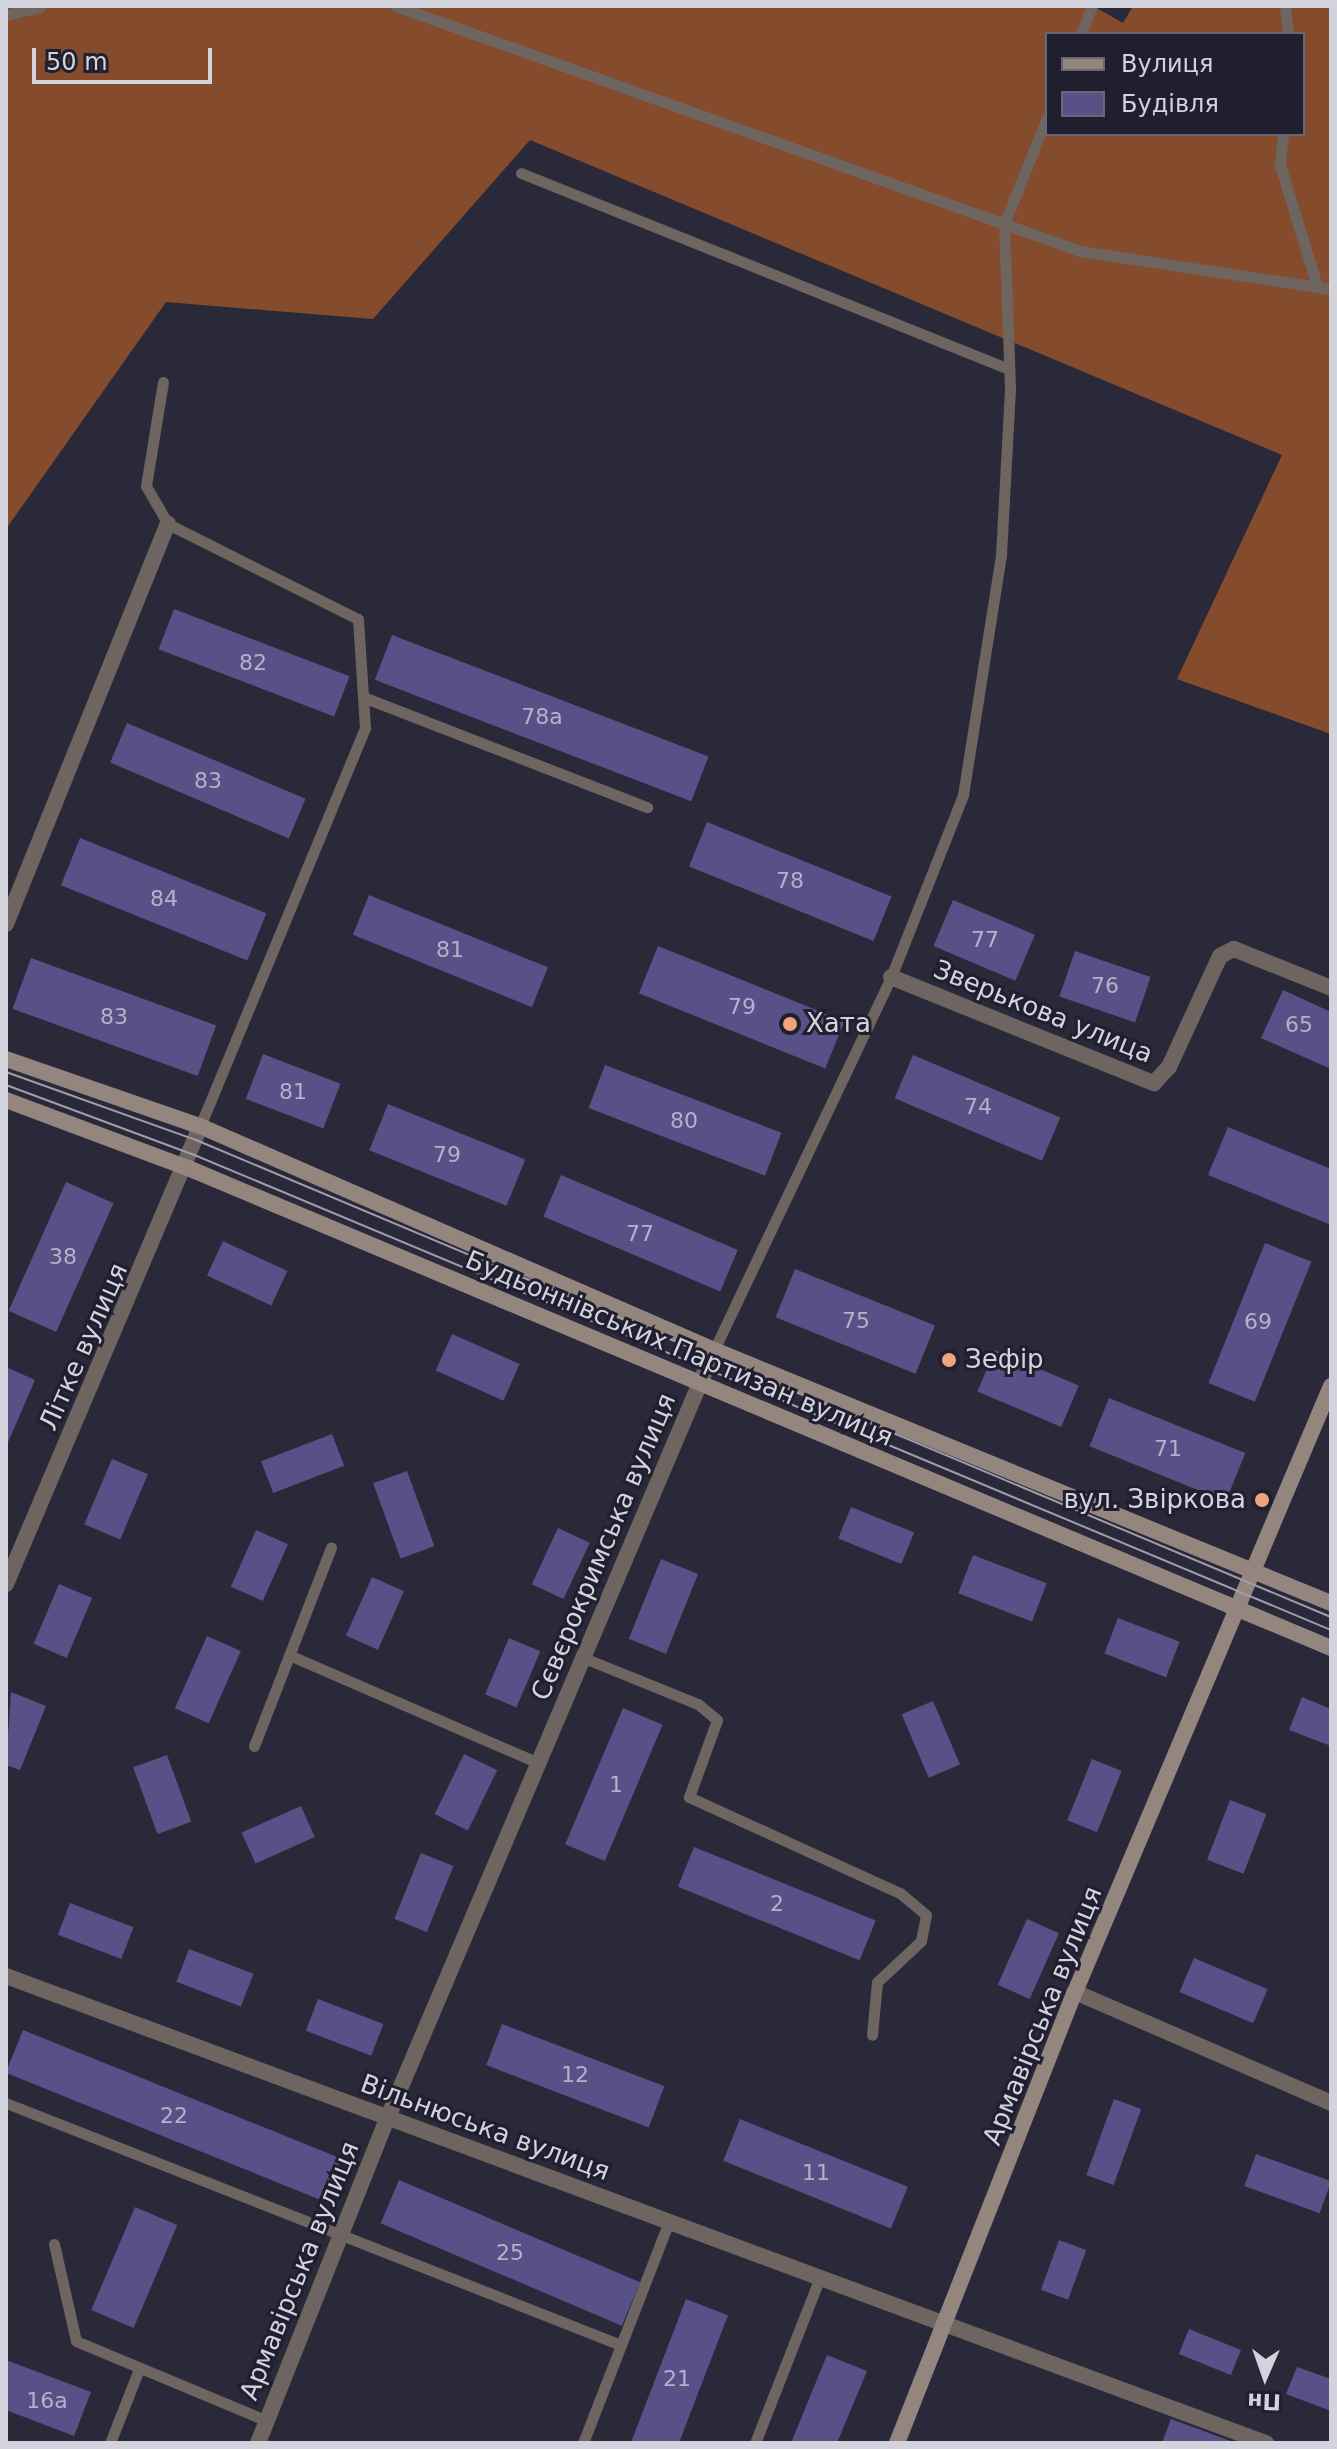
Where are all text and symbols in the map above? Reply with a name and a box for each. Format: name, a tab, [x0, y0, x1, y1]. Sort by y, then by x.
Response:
scale bar	[36, 32, 216, 82]
legend	[1045, 32, 1305, 136]
text: 50 m	[46, 48, 108, 76]
text: Вулиця	[1121, 50, 1213, 78]
text: Будівля	[1121, 90, 1219, 118]
house number: 82	[239, 650, 267, 676]
house number: 78а	[521, 704, 563, 730]
house number: 83	[194, 768, 222, 794]
house number: 78	[776, 868, 804, 894]
house number: 84	[150, 886, 178, 912]
house number: 77	[971, 927, 999, 953]
house number: 81	[436, 937, 464, 963]
street label: Зверькова улица	[929, 954, 1157, 1070]
house number: 76	[1091, 973, 1119, 999]
house number: 79	[728, 994, 756, 1020]
house number: 83	[100, 1004, 128, 1030]
place label: Хата	[806, 1008, 871, 1040]
house number: 65	[1285, 1012, 1313, 1038]
marker: Хата	[781, 1015, 799, 1033]
house number: 81	[279, 1079, 307, 1105]
house number: 74	[964, 1094, 992, 1120]
house number: 80	[670, 1108, 698, 1134]
house number: 79	[433, 1142, 461, 1168]
house number: 77	[626, 1221, 654, 1247]
house number: 38	[49, 1244, 77, 1270]
street label: Будьоннівських Партизан вулиця	[461, 1244, 897, 1454]
street label: Літке вулиця	[33, 1259, 135, 1435]
house number: 75	[842, 1308, 870, 1334]
house number: 69	[1244, 1309, 1272, 1335]
place label: Зефір	[965, 1344, 1044, 1376]
marker: Зефір	[940, 1351, 958, 1369]
street label: Сєвєрокримська вулиця	[525, 1389, 683, 1705]
house number: 71	[1154, 1436, 1182, 1462]
place label: вул. Звіркова	[1064, 1484, 1246, 1516]
marker: вул. Звіркова	[1253, 1491, 1271, 1509]
house number: 1	[609, 1772, 623, 1798]
street label: Армавірська вулиця	[977, 1882, 1109, 2150]
house number: 2	[770, 1891, 784, 1917]
house number: 12	[561, 2062, 589, 2088]
street label: Вільнюська вулиця	[356, 2068, 614, 2188]
house number: 22	[160, 2103, 188, 2129]
street label: Армавірська вулиця	[234, 2137, 366, 2405]
house number: 11	[802, 2160, 830, 2186]
house number: 25	[496, 2240, 524, 2266]
north arrow	[1225, 2337, 1305, 2417]
house number: 21	[663, 2366, 691, 2392]
house number: 16а	[26, 2388, 68, 2414]
text: Пн	[1247, 2388, 1281, 2415]

